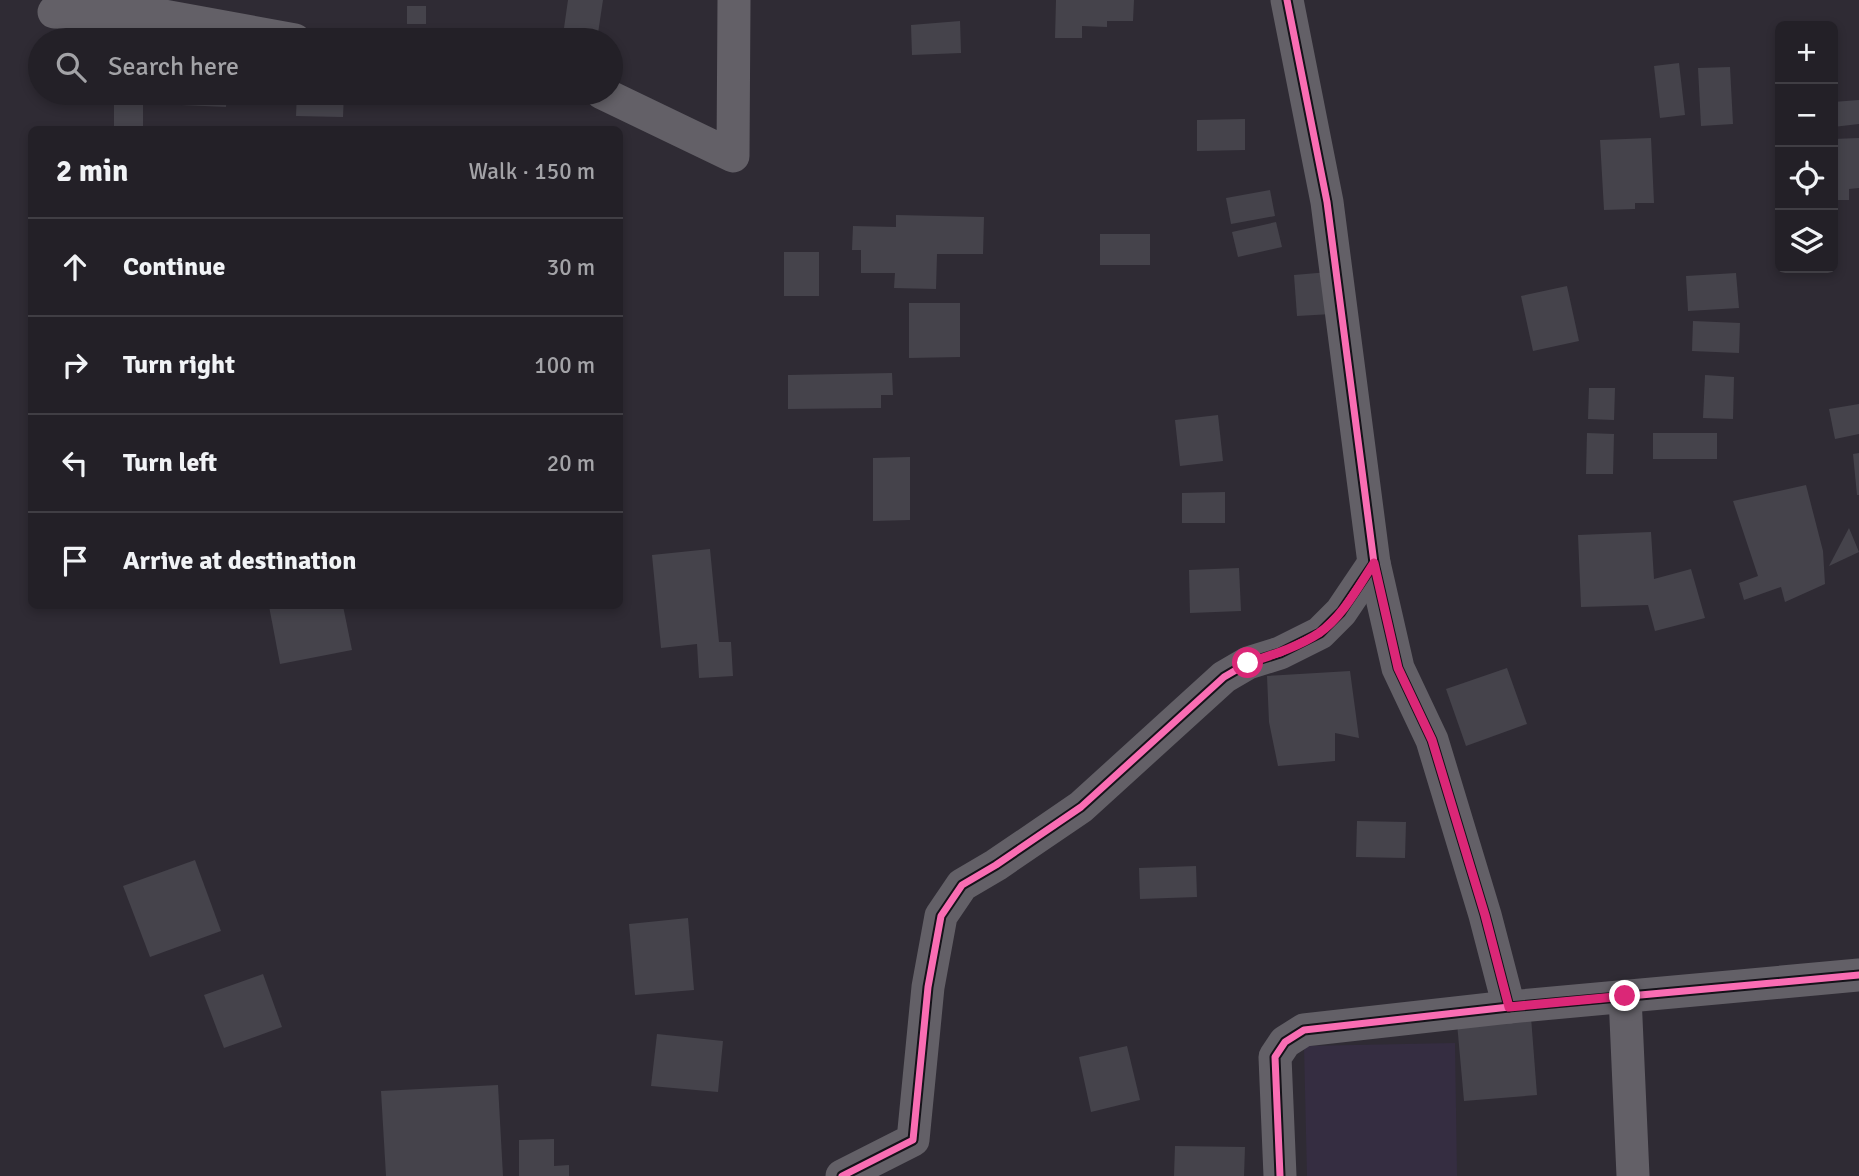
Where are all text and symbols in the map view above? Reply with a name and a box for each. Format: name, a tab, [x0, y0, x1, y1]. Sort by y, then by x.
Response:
map controls	[1775, 21, 1838, 273]
button: +	[1775, 21, 1838, 84]
search box	[28, 28, 623, 105]
icon: search	[52, 48, 90, 86]
text: Search here	[108, 51, 239, 83]
button: −	[1775, 84, 1838, 147]
button: locate	[1775, 147, 1838, 210]
text: 2 min	[56, 153, 128, 190]
text: Walk · 150 m	[469, 157, 595, 186]
button: layers	[1775, 210, 1838, 273]
icon: ahead	[56, 248, 94, 286]
text: Continue	[123, 251, 225, 283]
text: 30 m	[547, 253, 595, 282]
icon: right	[56, 346, 94, 384]
text: Turn right	[123, 349, 235, 381]
text: 100 m	[534, 351, 595, 380]
icon: left	[56, 444, 94, 482]
text: Turn left	[123, 447, 217, 479]
text: 20 m	[547, 449, 595, 478]
icon: arrive	[56, 542, 94, 580]
text: Arrive at destination	[123, 545, 356, 577]
route start	[1232, 647, 1263, 678]
route end	[1609, 980, 1640, 1011]

